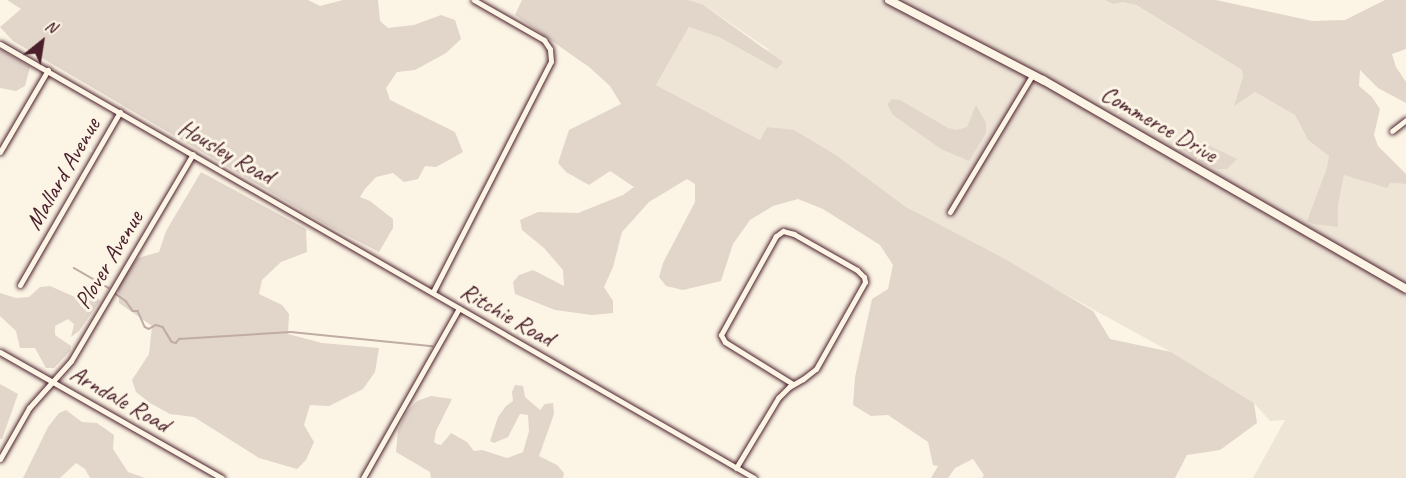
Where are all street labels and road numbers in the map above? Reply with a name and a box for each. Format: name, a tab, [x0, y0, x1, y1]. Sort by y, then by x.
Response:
street label: Commerce Drive	[1096, 79, 1222, 169]
street label: Mallard Avenue	[19, 113, 107, 235]
street label: Housley Road	[173, 113, 279, 191]
street label: Plover Avenue	[69, 206, 149, 314]
street label: Ritchie Road	[455, 277, 559, 353]
street label: Arndale Road	[66, 359, 174, 439]

